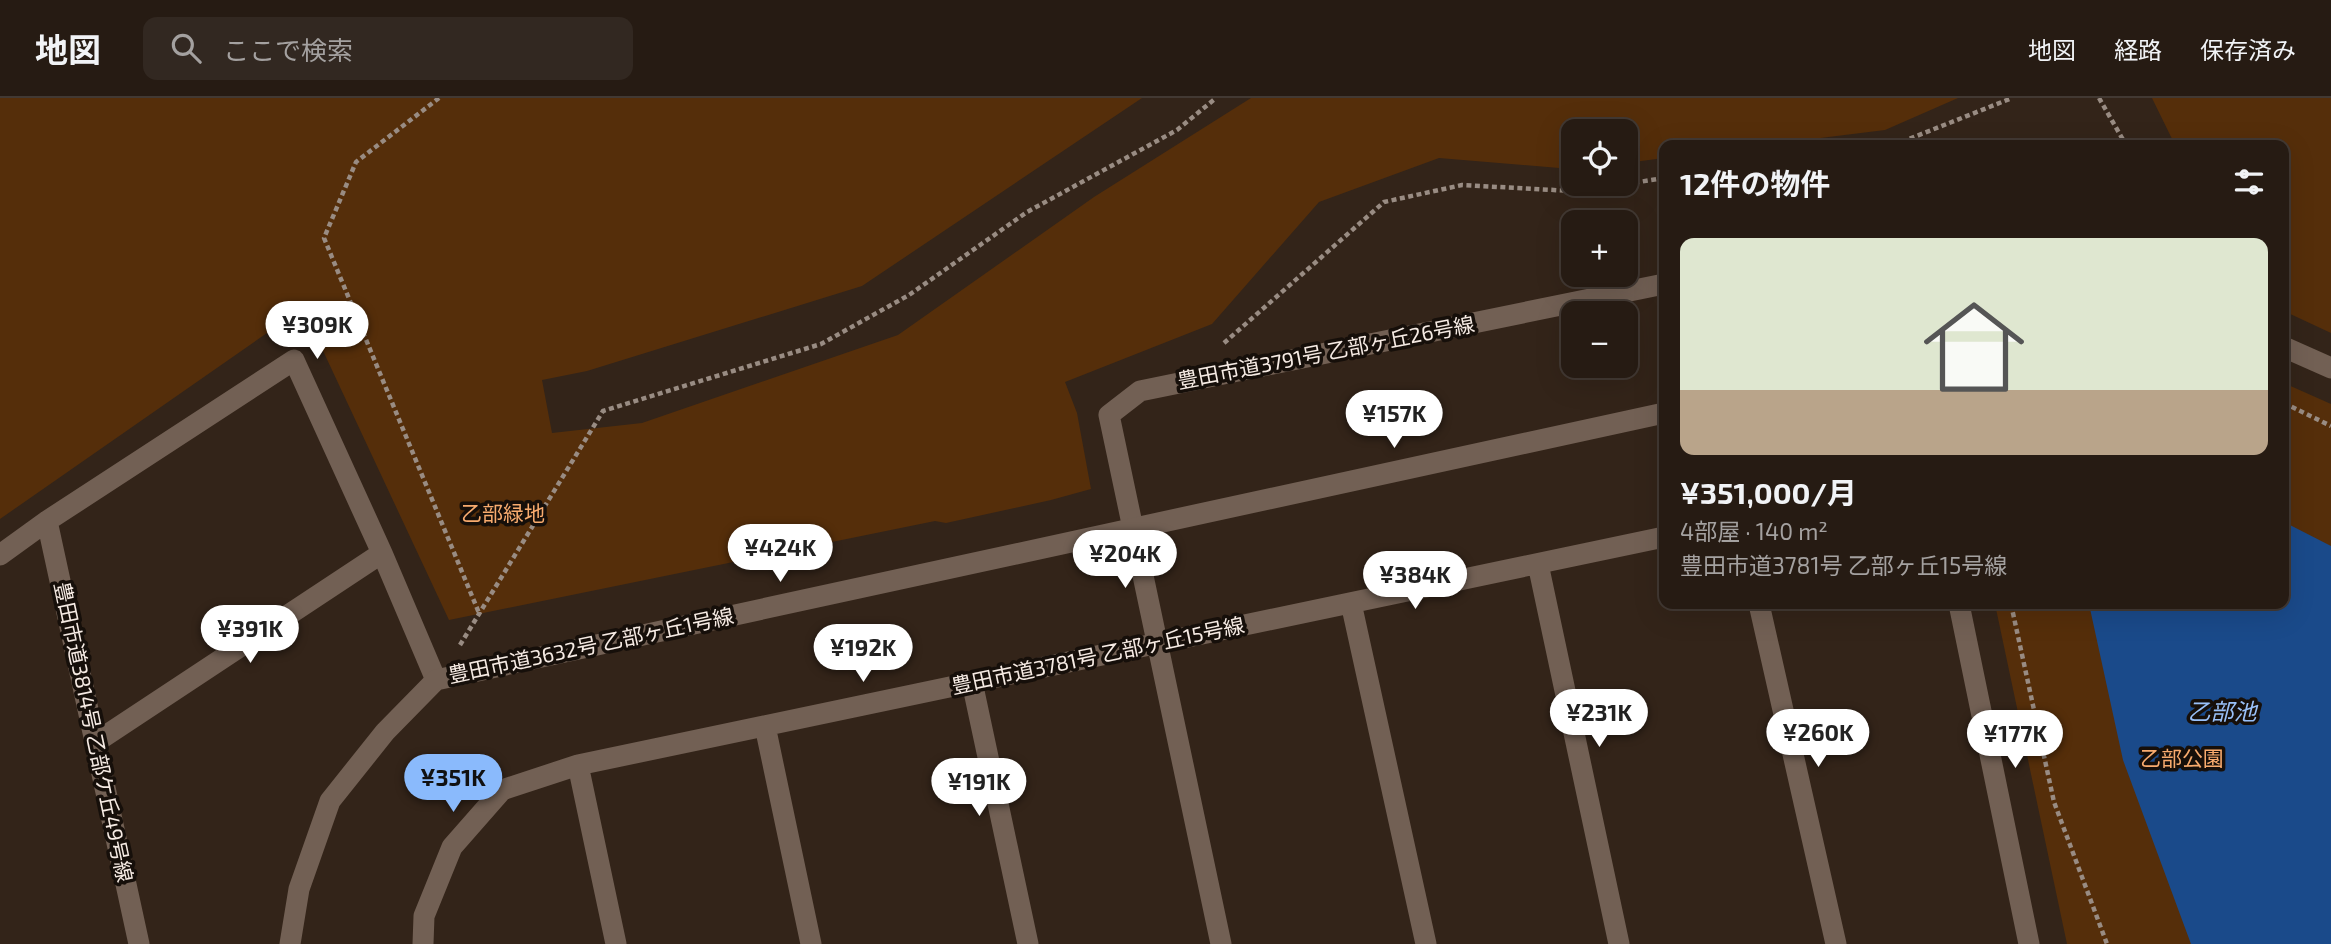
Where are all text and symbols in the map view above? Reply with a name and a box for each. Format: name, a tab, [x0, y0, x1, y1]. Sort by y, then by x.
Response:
search box	[143, 17, 633, 80]
text: 地図	[35, 29, 101, 69]
icon: search	[167, 29, 205, 67]
text: ここで検索	[223, 34, 353, 65]
text: 地図	[2028, 35, 2076, 64]
text: 経路	[2114, 35, 2162, 64]
text: 保存済み	[2200, 35, 2296, 64]
map controls	[1561, 119, 1638, 378]
button: locate	[1561, 119, 1638, 196]
icon: filters	[2230, 163, 2268, 201]
text: 12件の物件	[1680, 165, 1830, 201]
button: +	[1561, 210, 1638, 287]
icon: home	[1911, 284, 2037, 410]
button: −	[1561, 301, 1638, 378]
pin: ¥309K	[268, 302, 366, 361]
text: ¥309K	[282, 310, 352, 338]
street label: 豊田市道3791号 乙部ヶ丘26号線	[1175, 310, 1476, 393]
pin: ¥157K	[1345, 390, 1443, 450]
text: ¥157K	[1362, 399, 1426, 427]
text: ¥351,000/月	[1680, 474, 1857, 510]
park label: 乙部緑地	[461, 500, 545, 525]
text: 4部屋 · 140 m²	[1680, 517, 1828, 545]
pin: ¥424K	[731, 524, 829, 584]
pin: ¥204K	[1076, 531, 1174, 590]
text: ¥424K	[744, 533, 816, 561]
text: ¥204K	[1089, 539, 1161, 567]
text: 豊田市道3781号 乙部ヶ丘15号線	[1680, 551, 2007, 579]
pin: ¥384K	[1366, 552, 1464, 611]
text: ¥384K	[1379, 560, 1451, 588]
street label: 豊田市道3814号 乙部ケ丘49号線	[50, 579, 139, 884]
street label: 豊田市道3632号 乙部ヶ丘1号線	[446, 602, 736, 687]
pin: ¥391K	[201, 606, 299, 665]
street label: 豊田市道3781号 乙部ヶ丘15号線	[949, 611, 1246, 698]
text: ¥391K	[217, 614, 283, 642]
pin: ¥192K	[814, 624, 912, 684]
text: ¥192K	[830, 633, 896, 661]
pin: ¥231K	[1550, 690, 1648, 749]
water label: 乙部池	[2188, 697, 2259, 725]
text: ¥231K	[1566, 698, 1632, 726]
pin: ¥260K	[1769, 710, 1867, 769]
pin: ¥177K	[1966, 710, 2064, 770]
text: ¥260K	[1782, 718, 1854, 746]
text: ¥177K	[1983, 719, 2047, 747]
park label: 乙部公園	[2140, 745, 2224, 770]
pin: ¥351K	[404, 754, 502, 814]
pin: ¥191K	[930, 758, 1028, 818]
text: ¥351K	[420, 763, 486, 791]
text: ¥191K	[947, 767, 1011, 795]

